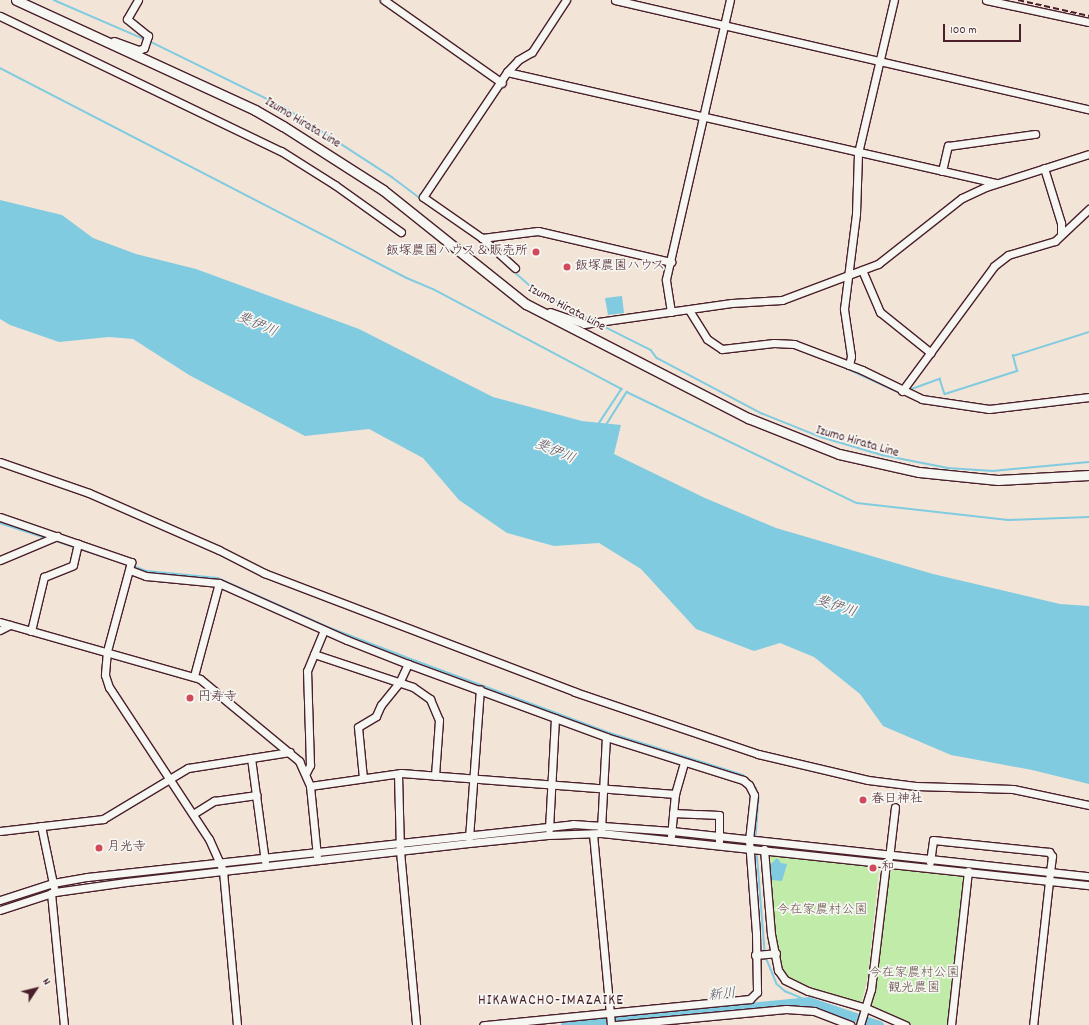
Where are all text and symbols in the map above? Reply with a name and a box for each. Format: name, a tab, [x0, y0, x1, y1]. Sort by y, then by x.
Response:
scale bar	[945, 16, 1023, 42]
text: 100 m	[950, 22, 977, 39]
street label: Izumo Hirata Line	[261, 95, 343, 153]
place label: 飯塚農園ハウス＆販売所	[385, 244, 528, 260]
marker: 飯塚農園ハウス＆販売所	[531, 247, 541, 257]
place label: 飯塚農園ハウス	[575, 259, 666, 275]
marker: 飯塚農園ハウス	[562, 262, 572, 272]
street label: Izumo Hirata Line	[525, 282, 607, 336]
water label: 斐伊川	[234, 309, 280, 341]
street label: Izumo Hirata Line	[814, 424, 900, 462]
water label: 斐伊川	[532, 436, 578, 468]
water label: 斐伊川	[813, 593, 859, 621]
place label: 円寿寺	[198, 690, 237, 706]
marker: 円寿寺	[185, 693, 195, 703]
place label: 春日神社	[871, 792, 923, 808]
marker: 春日神社	[858, 795, 868, 805]
place label: 月光寺	[107, 840, 146, 856]
marker: 月光寺	[94, 843, 104, 853]
place label: 和	[881, 860, 894, 876]
marker: 和	[868, 863, 878, 873]
park label: 今在家農村公園	[777, 903, 867, 919]
park label: 今在家農村公園 観光農園	[869, 967, 959, 998]
north arrow	[16, 969, 56, 1009]
text: N	[38, 975, 54, 989]
water label: 新川	[707, 985, 737, 1005]
district label: HIKAWACHO-IMAZAIKE	[478, 993, 624, 1011]

